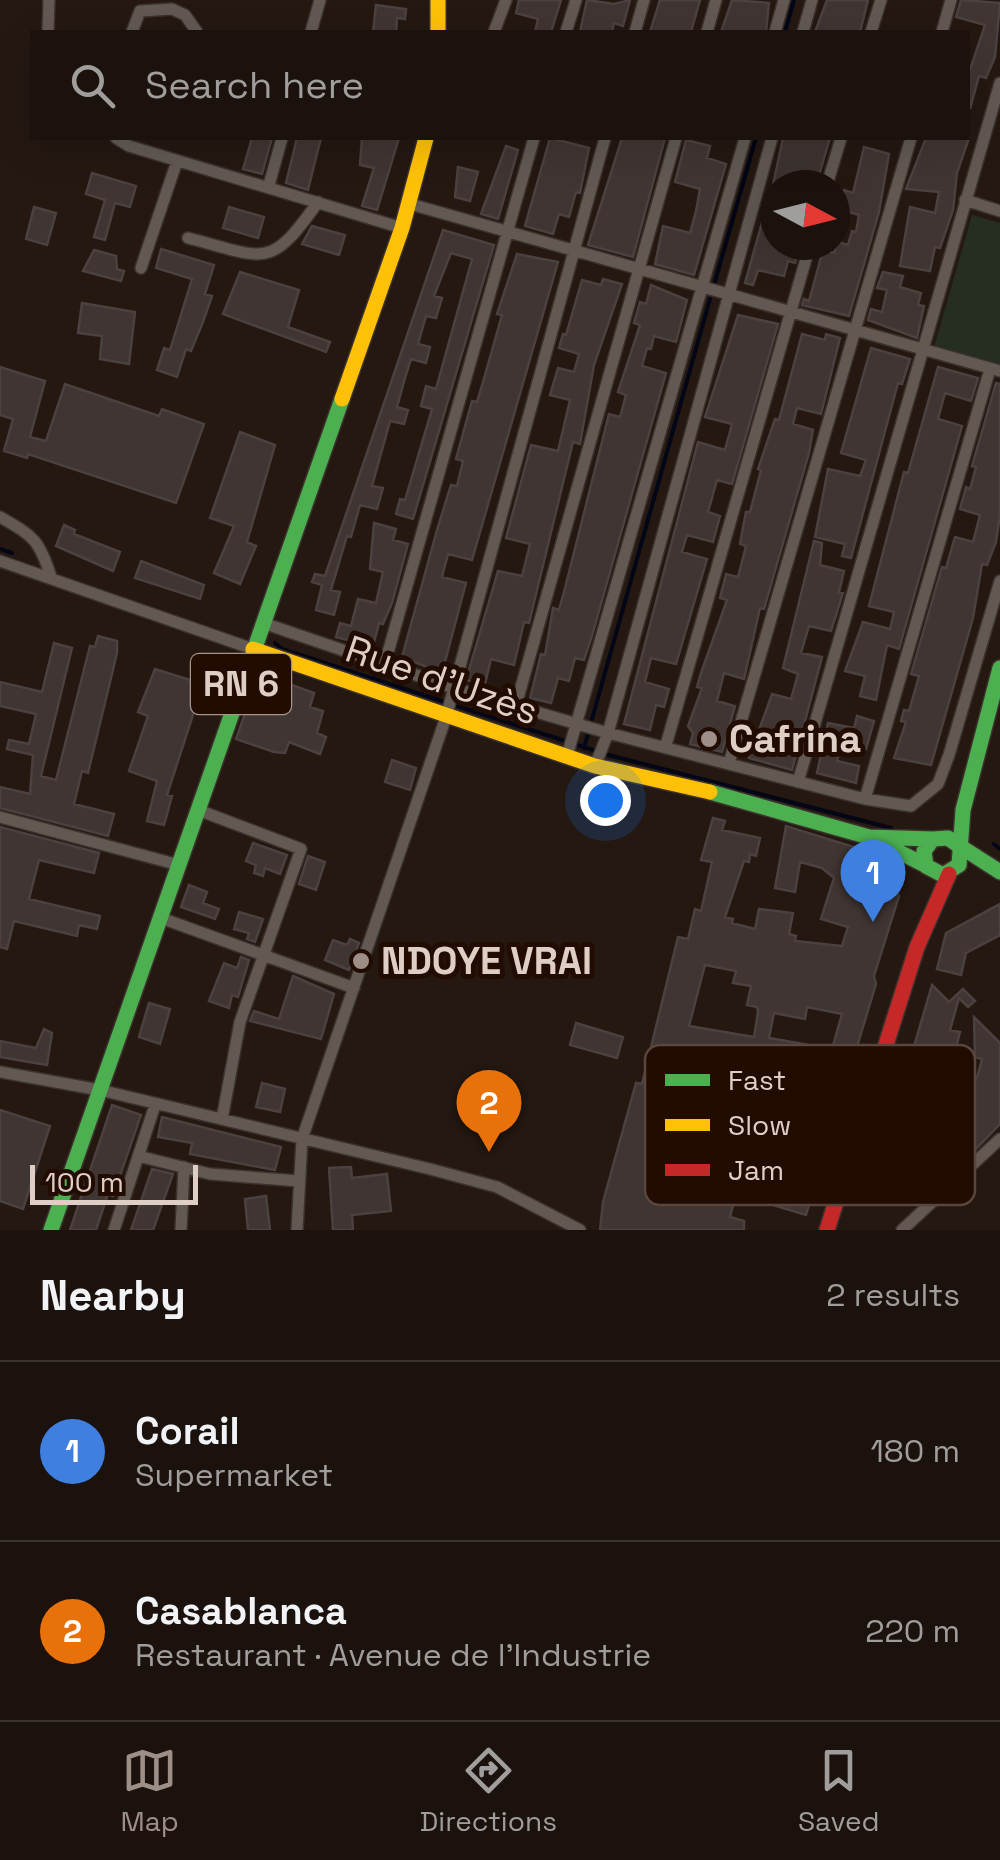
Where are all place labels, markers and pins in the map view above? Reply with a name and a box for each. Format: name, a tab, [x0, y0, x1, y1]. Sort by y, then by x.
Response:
place label: Cafrina	[729, 715, 861, 763]
marker: Cafrina	[698, 728, 720, 750]
pin: 1	[840, 840, 906, 922]
place label: NDOYE VRAI	[381, 937, 592, 985]
marker: NDOYE VRAI	[350, 950, 372, 972]
pin: 2	[456, 1070, 522, 1152]

